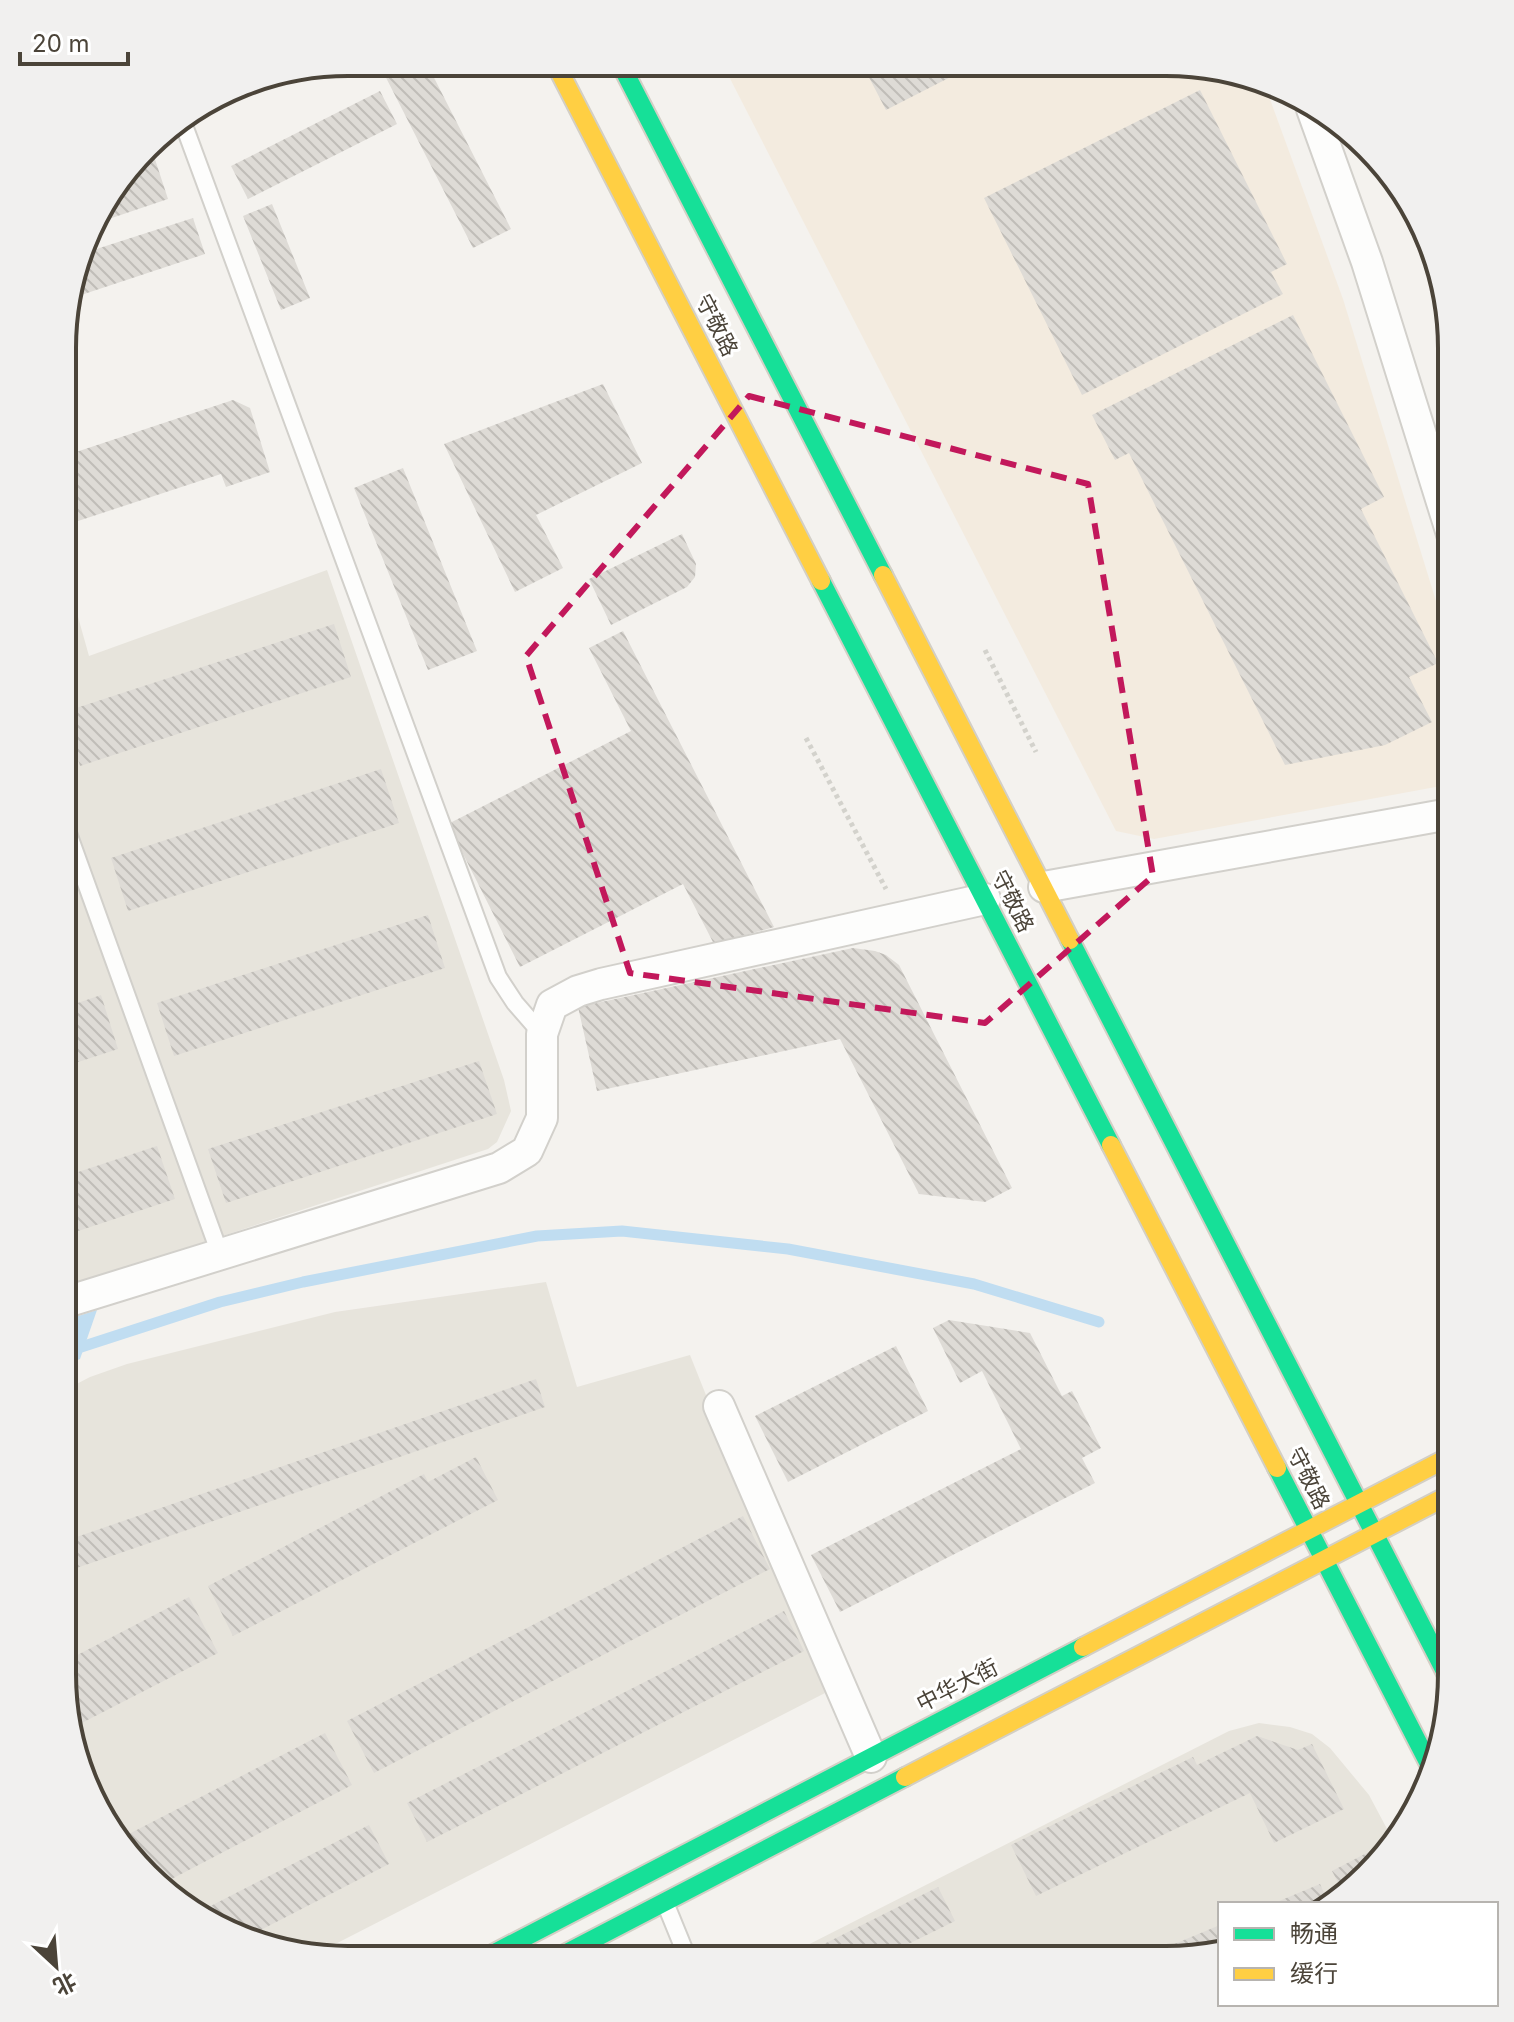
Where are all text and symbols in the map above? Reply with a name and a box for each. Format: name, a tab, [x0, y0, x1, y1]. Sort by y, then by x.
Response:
scale bar	[20, 16, 128, 66]
text: 20 m	[32, 29, 90, 58]
street label: 守敬路	[690, 290, 744, 360]
street label: 守敬路	[986, 866, 1040, 936]
street label: 守敬路	[1282, 1443, 1336, 1513]
street label: 中华大街	[912, 1653, 1002, 1717]
legend	[1218, 1902, 1498, 2006]
text: 畅通	[1290, 1919, 1338, 1948]
north arrow	[16, 1926, 96, 2006]
text: 缓行	[1290, 1959, 1338, 1988]
text: 北	[49, 1967, 80, 2000]

